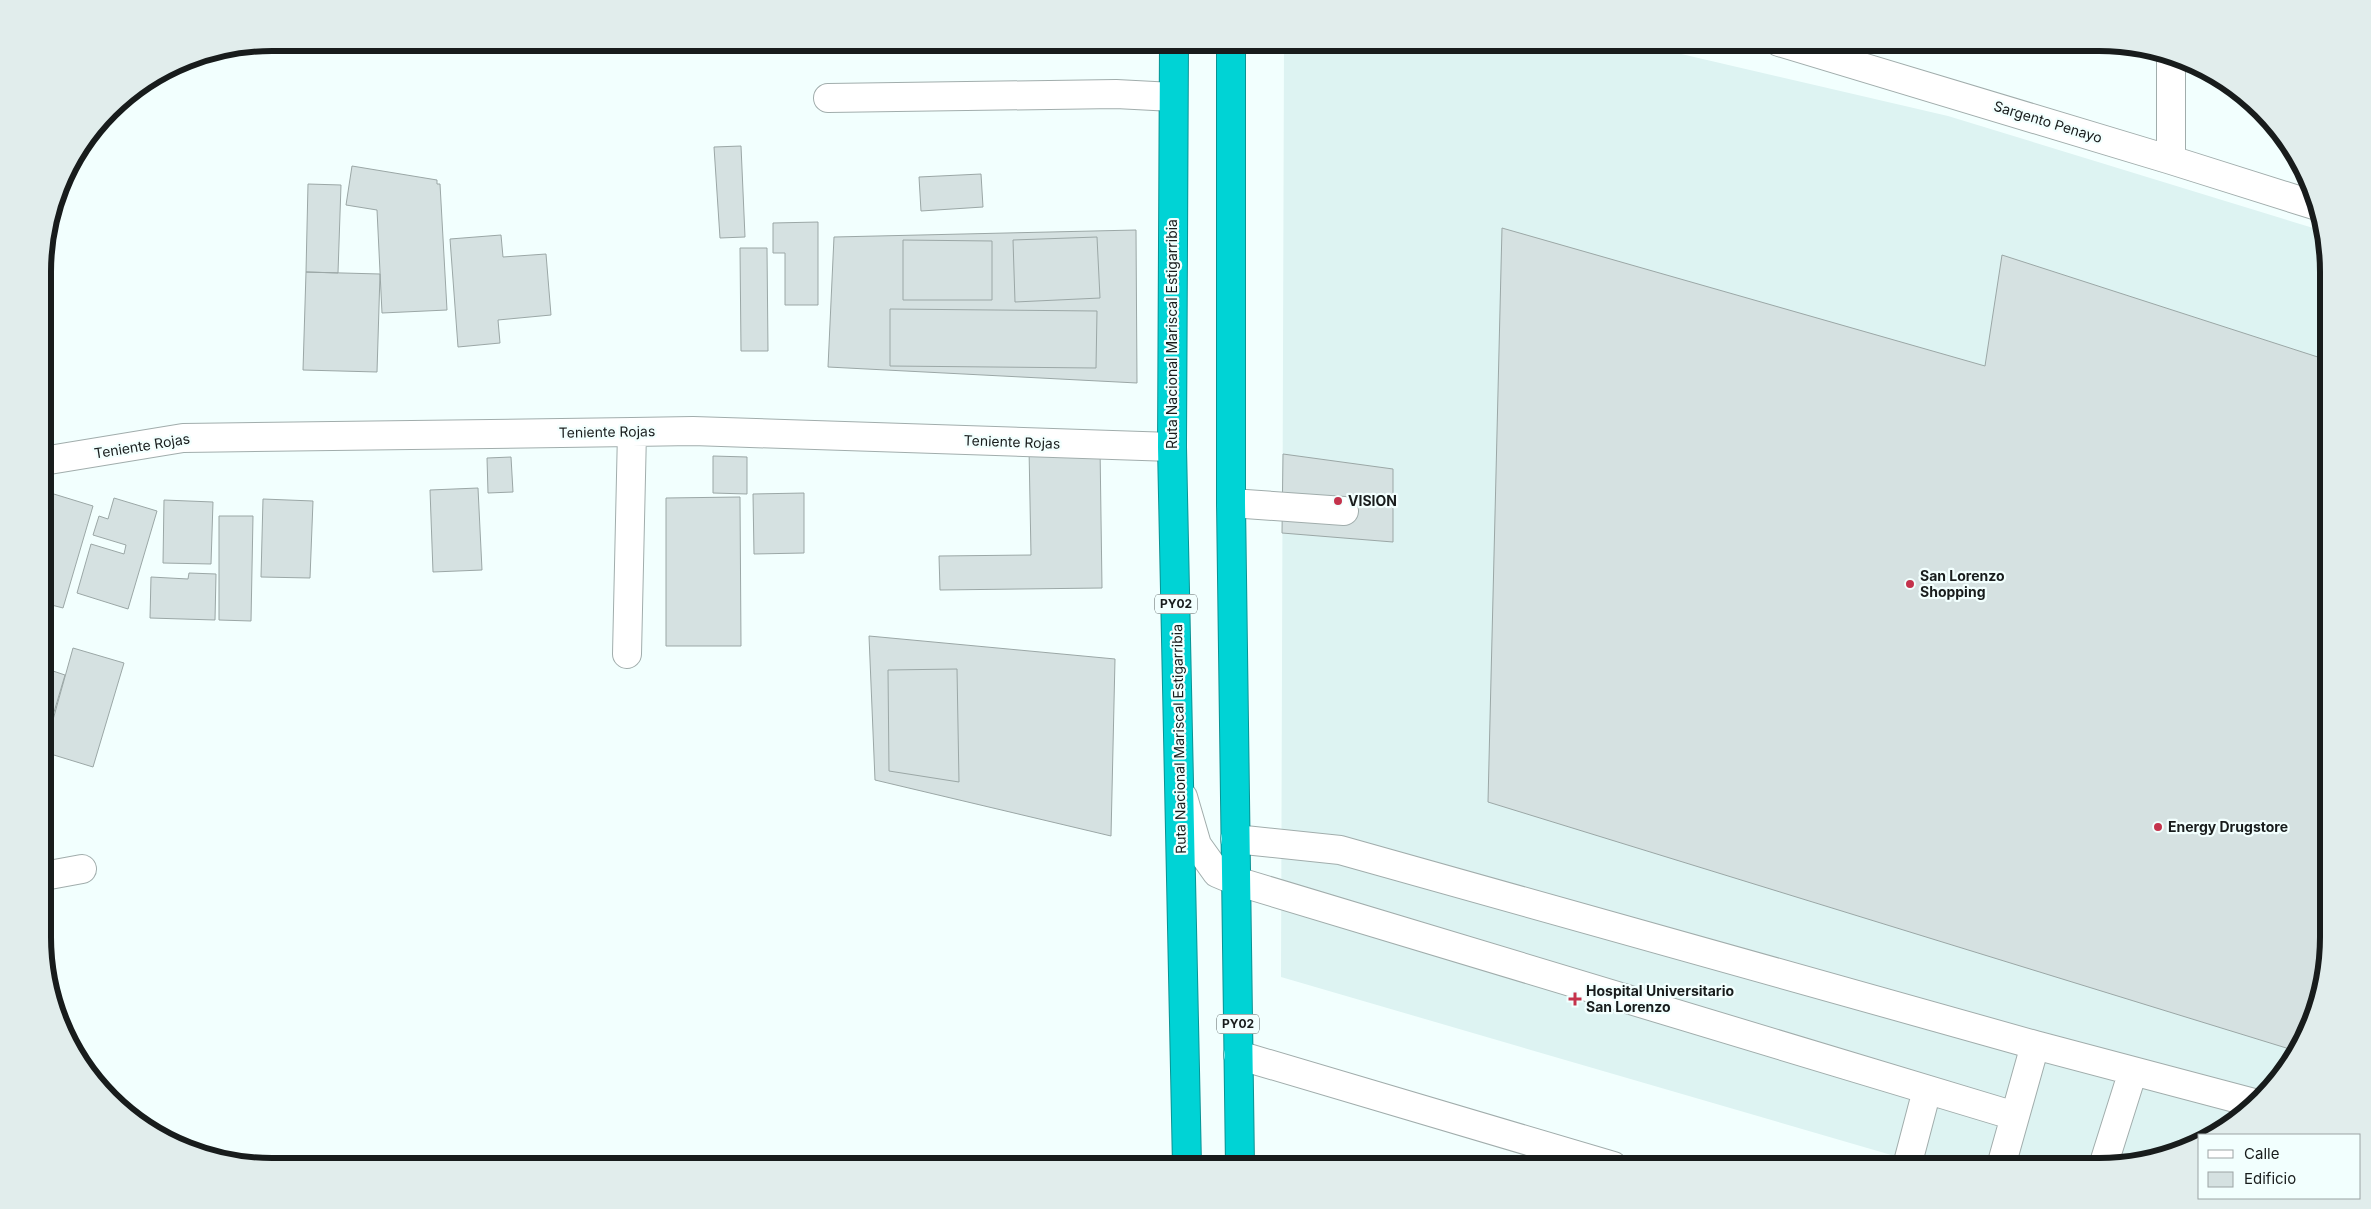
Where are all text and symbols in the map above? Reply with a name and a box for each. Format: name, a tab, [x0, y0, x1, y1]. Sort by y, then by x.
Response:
street label: Sargento Penayo	[1992, 97, 2104, 146]
street label: Ruta Nacional Mariscal Estigarribia	[1163, 219, 1180, 449]
street label: Teniente Rojas	[559, 422, 655, 441]
street label: Teniente Rojas	[93, 430, 191, 461]
street label: Teniente Rojas	[963, 431, 1061, 452]
place label: VISION	[1348, 492, 1397, 509]
marker: VISION	[1332, 495, 1344, 507]
place label: San Lorenzo Shopping	[1920, 567, 2005, 600]
marker: San Lorenzo Shopping	[1904, 578, 1916, 590]
road number: PY02	[1155, 594, 1197, 614]
street label: Ruta Nacional Mariscal Estigarribia	[1168, 624, 1189, 854]
place label: Energy Drugstore	[2168, 818, 2288, 835]
marker: Energy Drugstore	[2152, 821, 2164, 833]
place label: Hospital Universitario San Lorenzo	[1586, 982, 1734, 1015]
marker: Hospital Universitario San Lorenzo	[1568, 992, 1582, 1006]
road number: PY02	[1217, 1014, 1259, 1034]
legend	[2198, 1134, 2361, 1199]
text: Calle	[2244, 1144, 2279, 1163]
text: Edificio	[2244, 1169, 2296, 1188]

